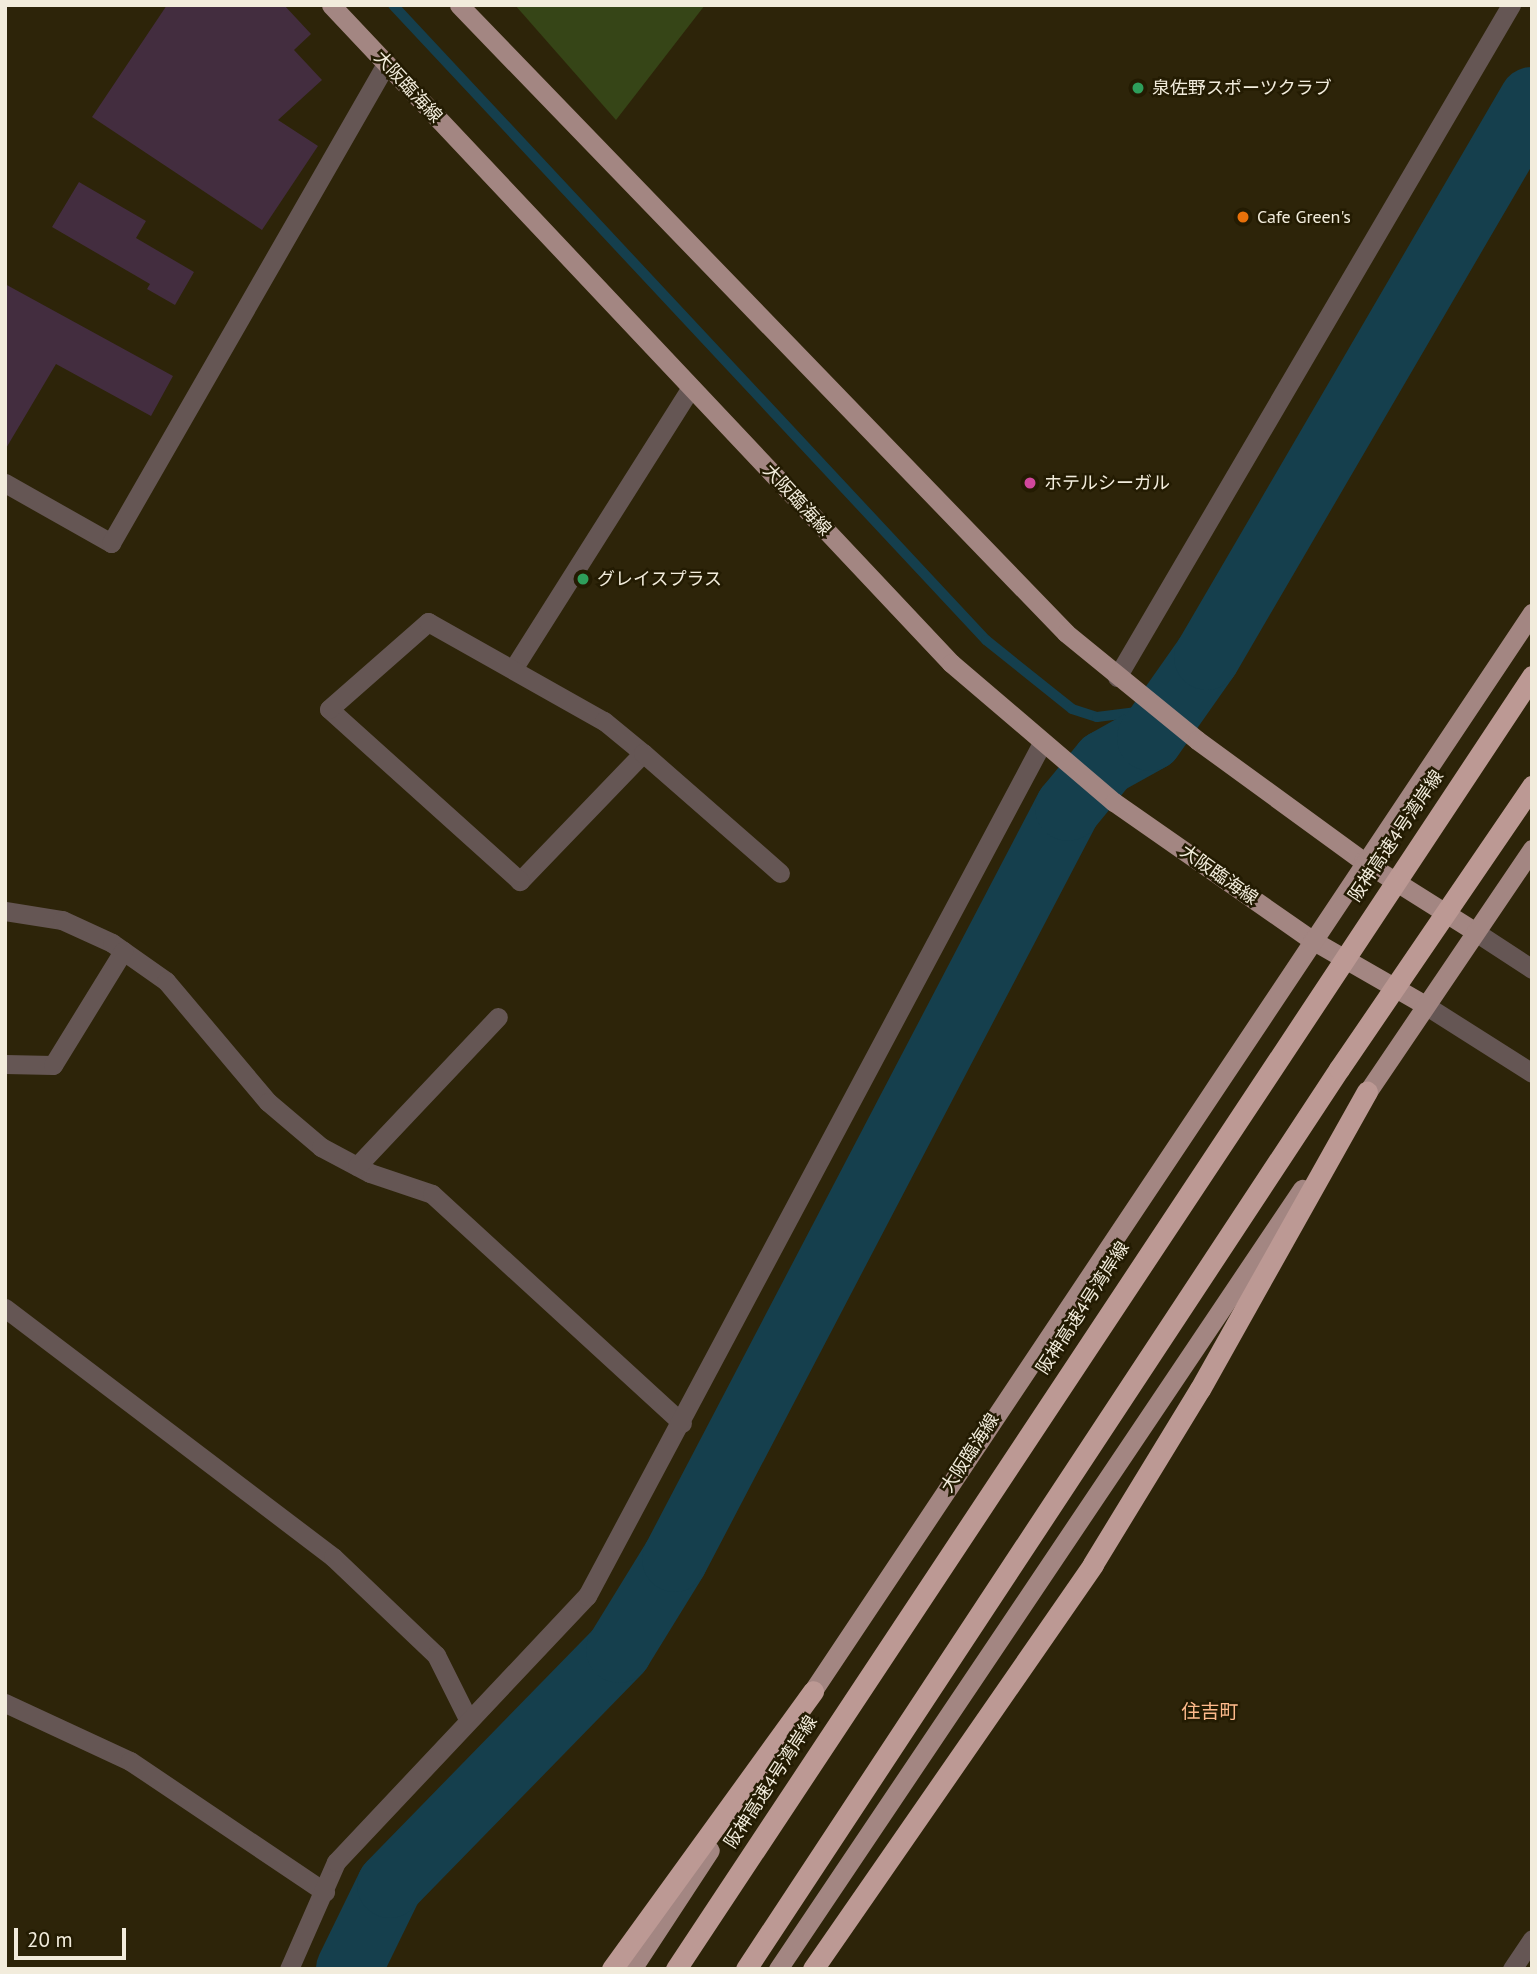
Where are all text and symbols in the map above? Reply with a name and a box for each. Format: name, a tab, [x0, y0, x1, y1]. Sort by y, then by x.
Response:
street label: 大阪臨海線	[369, 47, 447, 127]
place label: 泉佐野スポーツクラブ	[1152, 77, 1332, 99]
marker: 泉佐野スポーツクラブ	[1130, 80, 1146, 96]
place label: Cafe Green's	[1257, 206, 1351, 228]
marker: Cafe Green's	[1235, 209, 1251, 225]
street label: 大阪臨海線	[758, 460, 836, 540]
place label: ホテルシーガル	[1044, 472, 1170, 494]
marker: ホテルシーガル	[1022, 475, 1038, 491]
place label: グレイスプラス	[597, 568, 723, 590]
marker: グレイスプラス	[575, 571, 591, 587]
street label: 阪神高速4号湾岸線	[1344, 766, 1448, 906]
street label: 大阪臨海線	[1176, 840, 1262, 910]
street label: 阪神高速4号湾岸線	[1032, 1238, 1134, 1378]
street label: 大阪臨海線	[936, 1409, 1004, 1497]
district label: 住吉町	[1182, 1701, 1238, 1723]
street label: 阪神高速4号湾岸線	[720, 1712, 822, 1852]
scale bar	[18, 1914, 130, 1958]
text: 20 m	[27, 1926, 73, 1953]

